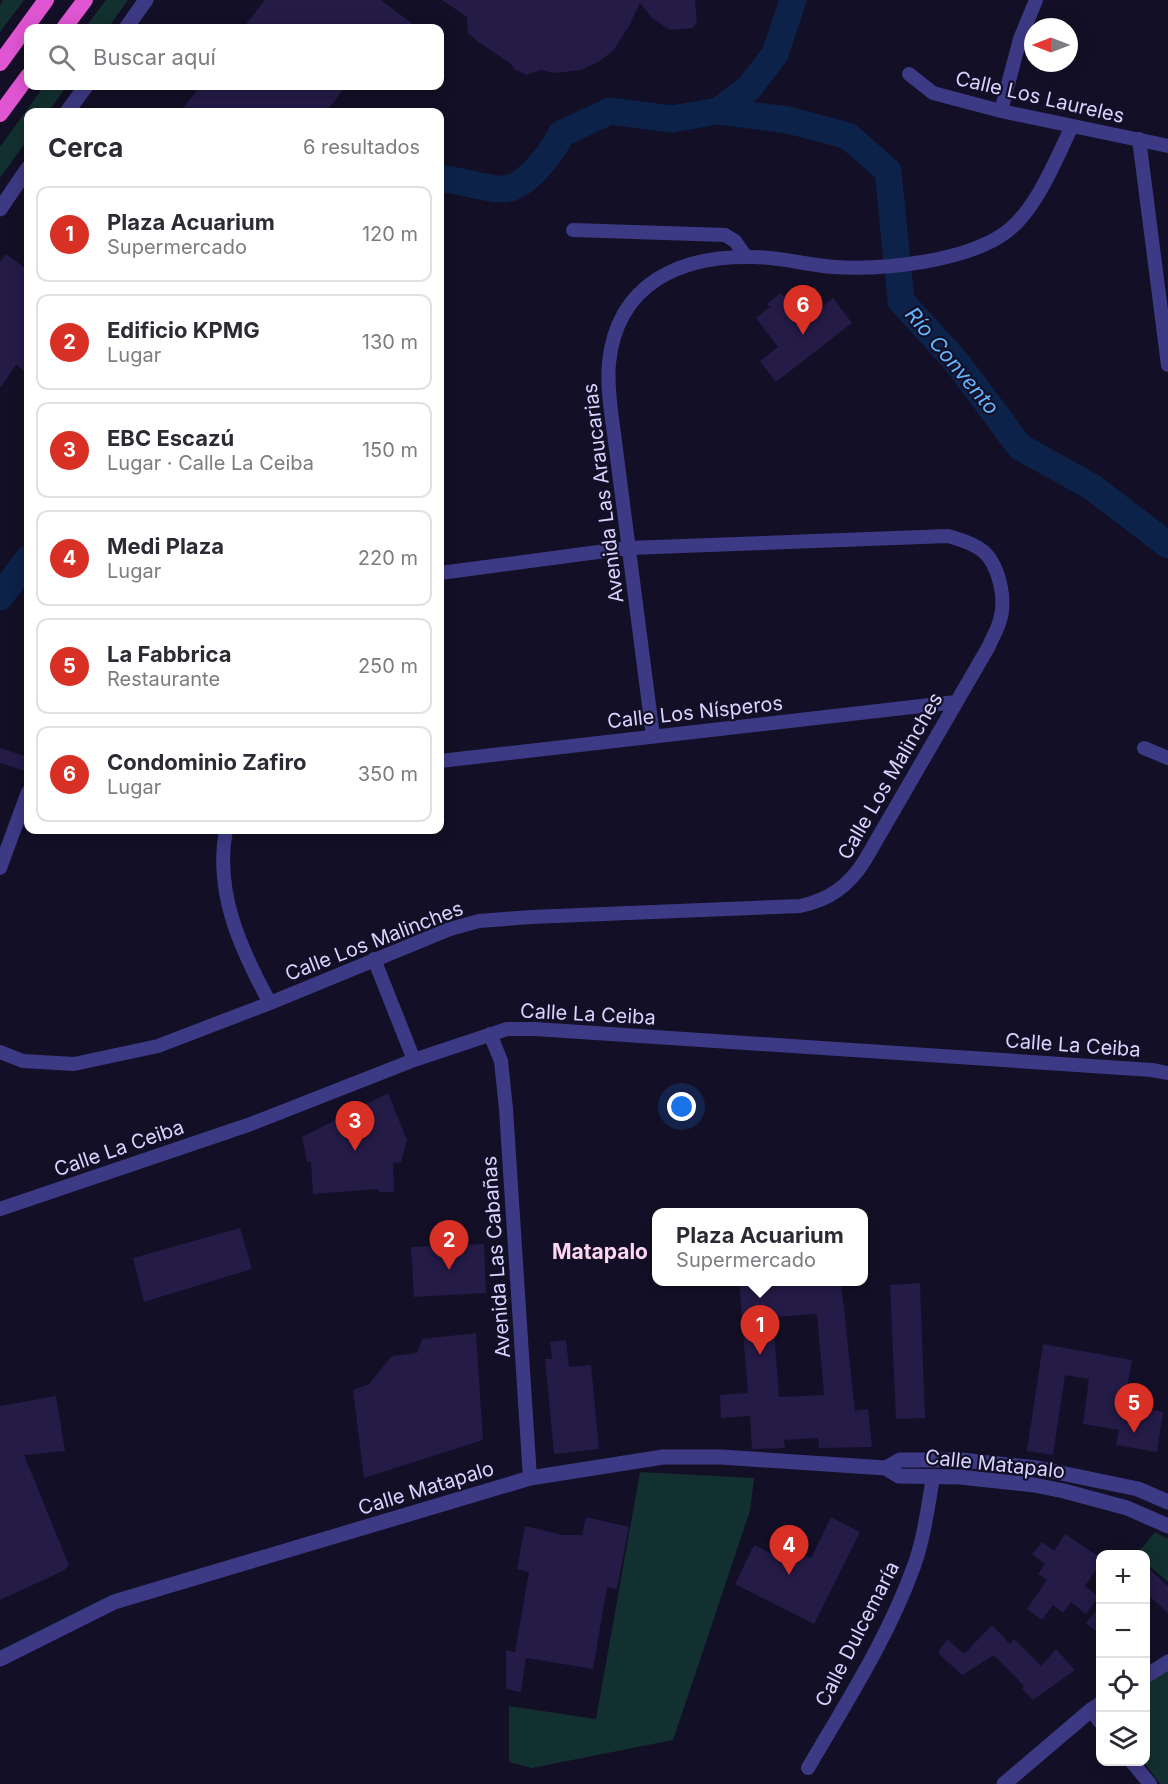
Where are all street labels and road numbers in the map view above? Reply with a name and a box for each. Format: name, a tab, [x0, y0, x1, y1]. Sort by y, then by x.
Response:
street label: Calle Los Laureles	[953, 66, 1127, 128]
street label: Avenida Las Araucarias	[578, 382, 628, 604]
street label: Calle Los Malinches	[832, 688, 948, 864]
street label: Calle Los Nísperos	[606, 691, 784, 733]
street label: Calle Los Malinches	[282, 896, 466, 986]
street label: Calle La Ceiba	[520, 998, 656, 1030]
street label: Calle La Ceiba	[1004, 1028, 1142, 1062]
street label: Calle La Ceiba	[51, 1115, 187, 1181]
street label: Avenida Las Cabañas	[477, 1155, 515, 1359]
street label: Calle Matapalo	[924, 1445, 1066, 1483]
street label: Calle Matapalo	[355, 1456, 497, 1520]
street label: Calle Dulcemaría	[810, 1557, 904, 1711]

